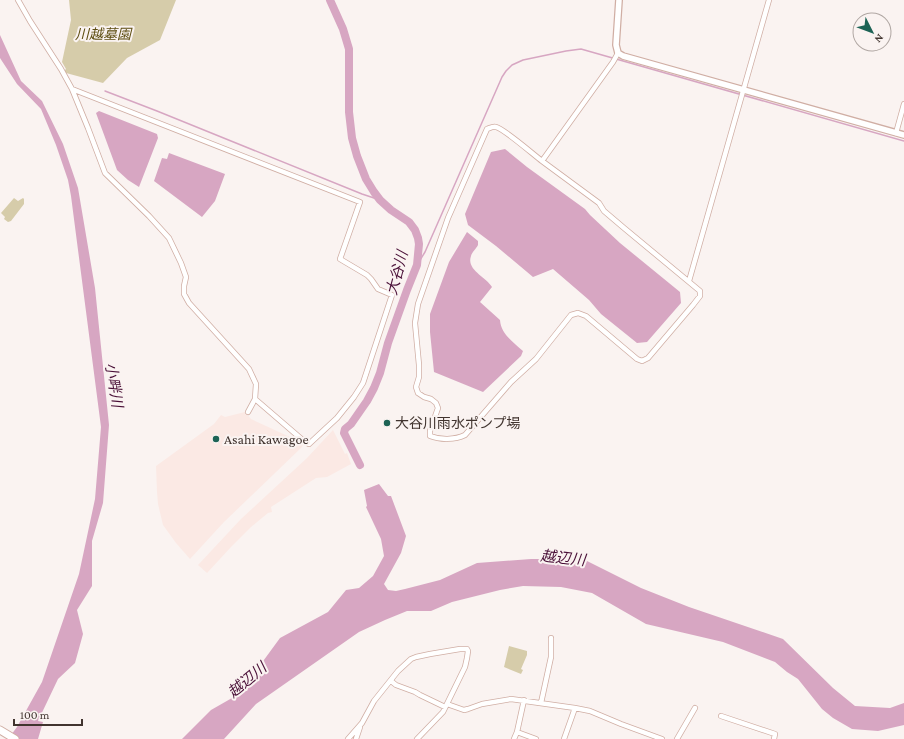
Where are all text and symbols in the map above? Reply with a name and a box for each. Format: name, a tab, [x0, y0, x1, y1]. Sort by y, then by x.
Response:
north arrow	[852, 12, 892, 52]
park label: 川越墓園	[75, 26, 133, 42]
text: N	[872, 32, 886, 46]
water label: 大谷川	[383, 247, 411, 297]
water label: 小畔川	[103, 362, 126, 410]
place label: 大谷川雨水ポンプ場	[395, 415, 521, 431]
marker: 大谷川雨水ポンプ場	[382, 418, 392, 428]
place label: Asahi Kawagoe	[224, 431, 309, 447]
marker: Asahi Kawagoe	[211, 434, 221, 444]
water label: 越辺川	[540, 548, 588, 569]
water label: 越辺川	[225, 658, 271, 701]
scale bar	[14, 701, 82, 727]
text: 100 m	[20, 708, 50, 722]

